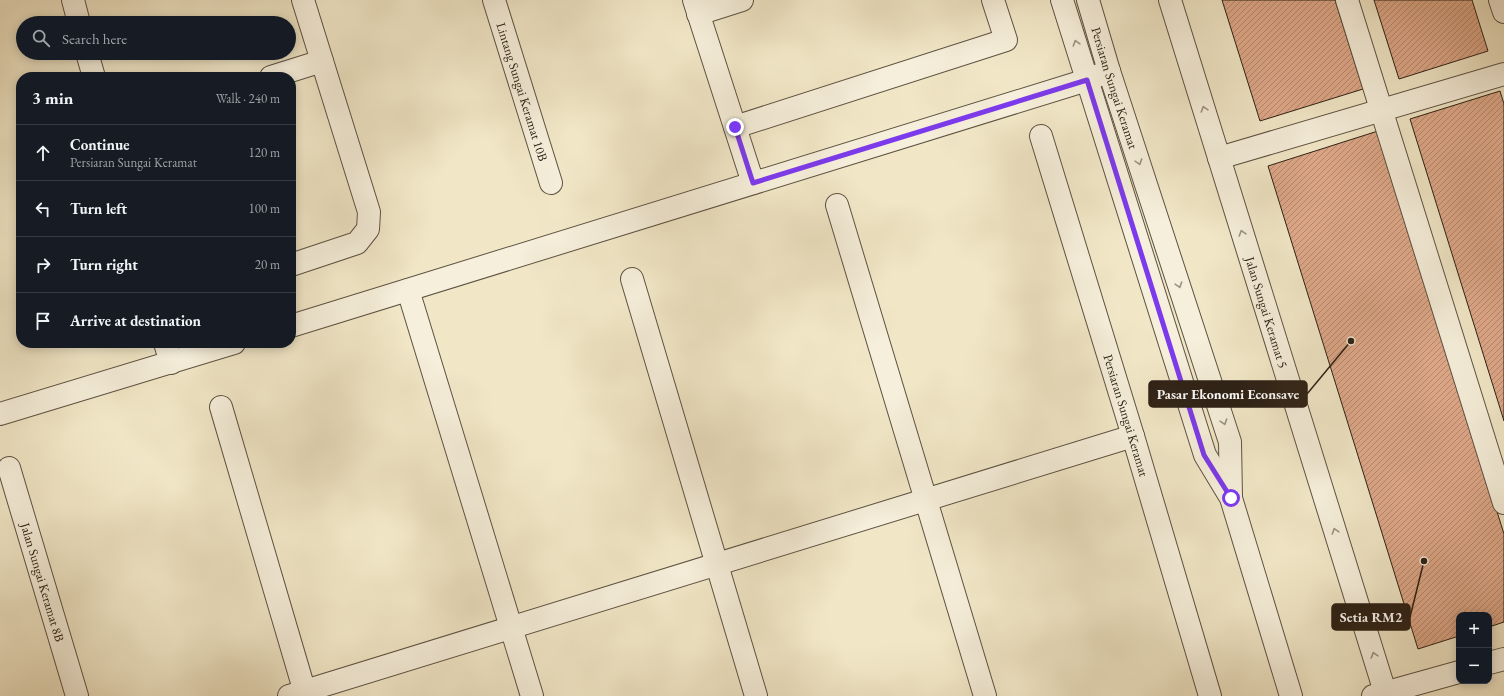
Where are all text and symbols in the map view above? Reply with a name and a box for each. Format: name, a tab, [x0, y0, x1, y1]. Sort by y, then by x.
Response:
search box	[16, 16, 296, 60]
street label: Lintang Sungai Keramat 10B	[493, 20, 552, 163]
street label: Persiaran Sungai Keramat	[1088, 25, 1142, 151]
icon: search	[30, 27, 52, 49]
text: Search here	[62, 29, 127, 48]
one-way arrow	[1072, 39, 1081, 46]
text: 3 min	[32, 87, 73, 109]
text: Walk · 240 m	[216, 90, 280, 107]
one-way arrow	[1200, 106, 1209, 113]
route end	[726, 118, 744, 136]
text: Continue	[70, 135, 130, 154]
icon: ahead	[32, 142, 54, 164]
text: 120 m	[249, 144, 280, 161]
text: Persiaran Sungai Keramat	[70, 154, 197, 171]
one-way arrow	[1134, 158, 1143, 165]
icon: left	[32, 198, 54, 220]
text: Turn left	[70, 199, 127, 218]
text: 100 m	[249, 200, 280, 217]
one-way arrow	[1238, 230, 1247, 237]
icon: right	[32, 254, 54, 276]
street label: Jalan Sungai Keramat 5	[1241, 254, 1292, 370]
text: Turn right	[70, 255, 138, 274]
text: 20 m	[255, 256, 280, 273]
one-way arrow	[1174, 282, 1183, 289]
icon: arrive	[32, 310, 54, 332]
text: Arrive at destination	[70, 311, 201, 330]
street label: Persiaran Sungai Keramat	[1100, 352, 1153, 478]
callout: Pasar Ekonomi Econsave	[1149, 381, 1307, 407]
text: Pasar Ekonomi Econsave	[1157, 385, 1299, 403]
one-way arrow	[1219, 419, 1227, 426]
route start	[1222, 489, 1240, 507]
street label: Jalan Sungai Keramat 8B	[17, 520, 69, 644]
one-way arrow	[1331, 528, 1340, 535]
callout: Setia RM2	[1332, 604, 1410, 630]
text: Setia RM2	[1340, 608, 1403, 626]
map controls	[1456, 612, 1492, 684]
button: +	[1456, 612, 1492, 648]
button: −	[1456, 648, 1492, 684]
one-way arrow	[1370, 652, 1379, 659]

